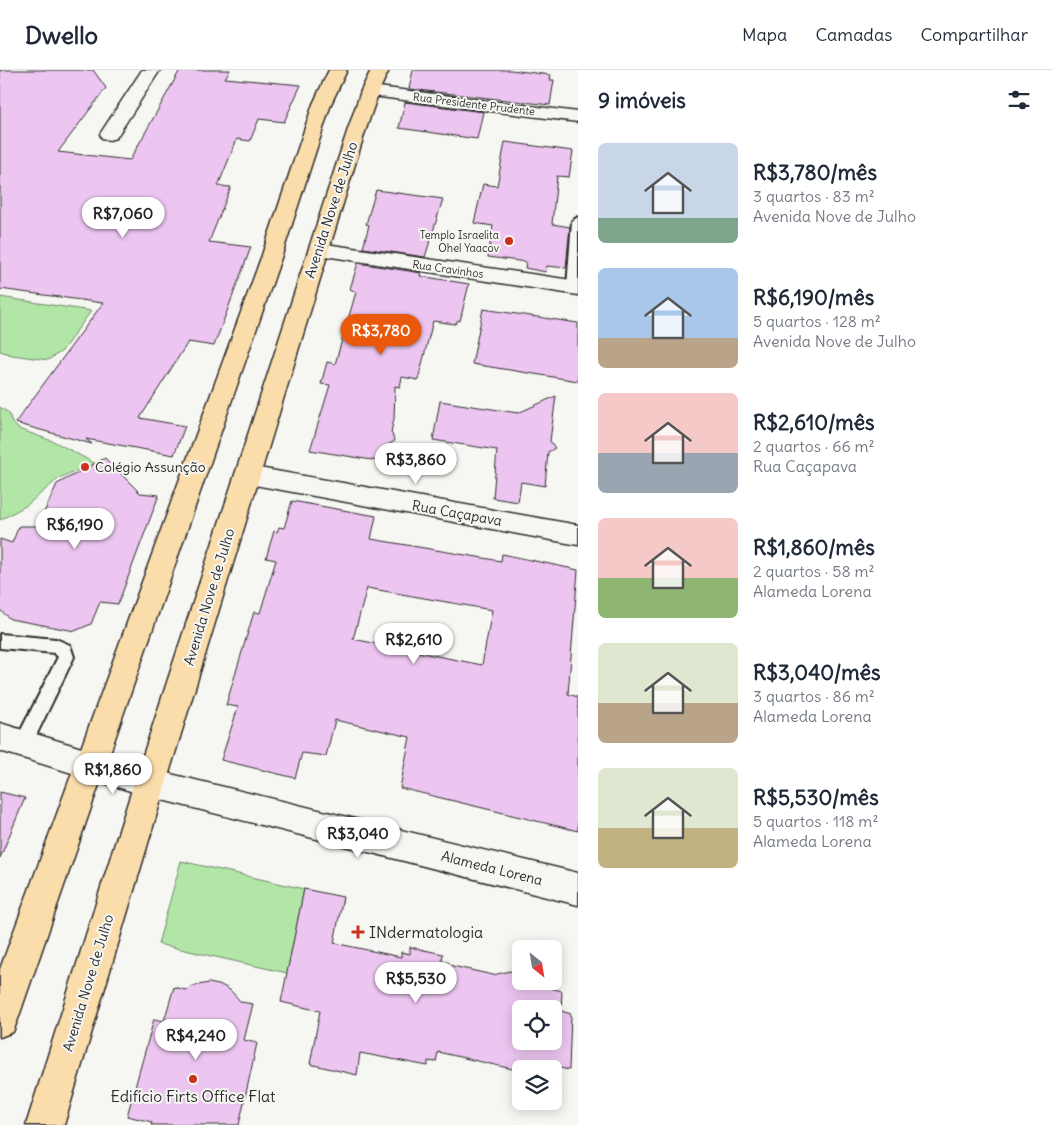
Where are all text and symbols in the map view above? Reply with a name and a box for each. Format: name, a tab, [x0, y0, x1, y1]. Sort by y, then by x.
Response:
text: Dwello	[25, 20, 98, 50]
text: Mapa	[742, 23, 787, 46]
text: Camadas	[815, 23, 892, 46]
text: Compartilhar	[920, 23, 1028, 46]
icon: filters	[1005, 86, 1033, 114]
text: 9 imóveis	[598, 87, 686, 114]
street label: Rua Presidente Prudente	[412, 90, 536, 118]
street label: Avenida Nove de Julho	[300, 139, 362, 281]
text: R$3,780/mês	[753, 159, 877, 186]
icon: home	[638, 163, 698, 223]
text: 3 quartos · 83 m²	[753, 186, 875, 206]
pin: R$7,060	[77, 196, 169, 239]
text: R$7,060	[93, 203, 153, 223]
text: Avenida Nove de Julho	[753, 206, 916, 226]
place label: Templo Israelita Ohel Yaacov	[420, 228, 500, 255]
marker: Templo Israelita Ohel Yaacov	[503, 235, 515, 247]
street label: Rua Cravinhos	[412, 257, 484, 281]
text: R$6,190/mês	[753, 284, 874, 311]
icon: home	[638, 288, 698, 348]
text: 5 quartos · 128 m²	[753, 311, 881, 331]
pin: R$3,780	[335, 314, 427, 356]
text: R$3,780	[351, 320, 411, 340]
text: Avenida Nove de Julho	[753, 331, 916, 351]
text: R$2,610/mês	[753, 409, 875, 436]
icon: home	[638, 413, 698, 473]
text: 2 quartos · 66 m²	[753, 436, 875, 456]
pin: R$3,860	[370, 442, 462, 485]
text: R$3,860	[386, 449, 446, 469]
text: Rua Caçapava	[753, 456, 857, 476]
place label: Colégio Assunção	[95, 458, 206, 476]
marker: Colégio Assunção	[79, 461, 91, 473]
street label: Rua Caçapava	[411, 496, 503, 530]
pin: R$6,190	[29, 508, 121, 550]
text: R$6,190	[46, 514, 104, 534]
street label: Avenida Nove de Julho	[180, 526, 238, 668]
text: R$1,860/mês	[753, 534, 875, 561]
icon: home	[638, 538, 698, 598]
text: 2 quartos · 58 m²	[753, 561, 874, 581]
text: Alameda Lorena	[753, 581, 872, 601]
pin: R$2,610	[368, 622, 460, 665]
text: R$2,610	[385, 629, 443, 649]
text: R$3,040/mês	[753, 659, 881, 686]
icon: home	[638, 663, 698, 723]
text: 3 quartos · 86 m²	[753, 686, 875, 706]
text: Alameda Lorena	[753, 706, 872, 726]
pin: R$1,860	[67, 752, 159, 795]
text: R$1,860	[84, 759, 142, 779]
text: R$5,530/mês	[753, 784, 879, 811]
icon: home	[638, 788, 698, 848]
text: 5 quartos · 118 m²	[753, 811, 878, 831]
pin: R$3,040	[312, 816, 404, 859]
text: R$3,040	[327, 823, 389, 843]
text: Alameda Lorena	[753, 831, 872, 851]
street label: Alameda Lorena	[439, 847, 545, 889]
street label: Avenida Nove de Julho	[59, 912, 117, 1054]
place label: INdermatologia	[369, 922, 483, 942]
marker: INdermatologia	[351, 925, 365, 939]
north arrow	[512, 940, 562, 990]
map controls	[512, 940, 562, 1110]
pin: R$5,530	[370, 962, 462, 1004]
text: R$5,530	[386, 968, 446, 988]
button: locate	[512, 1000, 562, 1050]
pin: R$4,240	[150, 1018, 242, 1061]
text: R$4,240	[166, 1025, 226, 1045]
button: layers	[512, 1060, 562, 1110]
marker: Edifício Firts Office Flat	[187, 1073, 199, 1085]
place label: Edifício Firts Office Flat	[110, 1086, 276, 1106]

